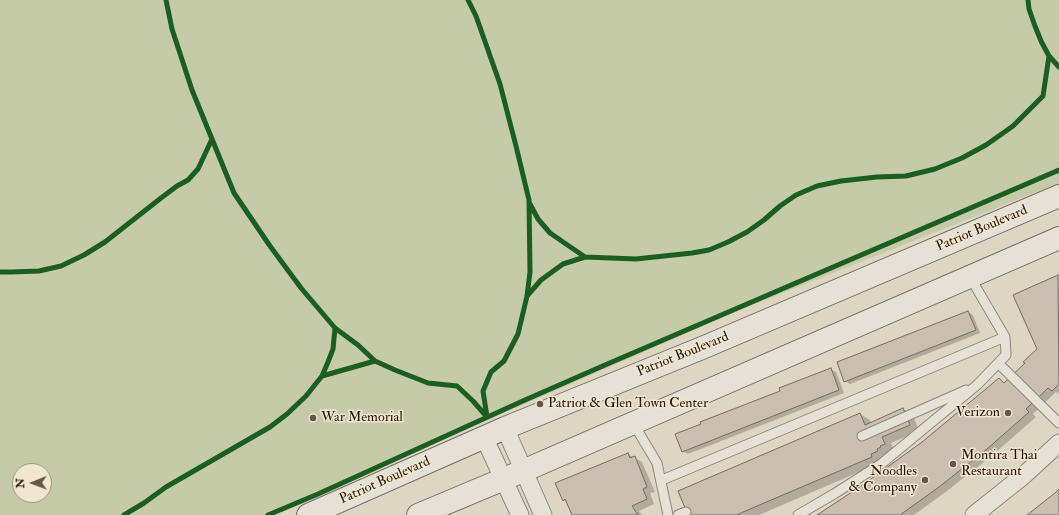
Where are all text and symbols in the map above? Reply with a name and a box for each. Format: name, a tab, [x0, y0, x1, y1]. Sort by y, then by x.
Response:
street label: Patriot Boulevard	[934, 202, 1030, 256]
street label: Patriot Boulevard	[635, 329, 731, 381]
place label: Patriot & Glen Town Center	[548, 396, 708, 412]
marker: Patriot & Glen Town Center	[535, 399, 545, 409]
place label: Verizon	[956, 405, 1000, 421]
marker: Verizon	[1003, 408, 1013, 418]
place label: War Memorial	[321, 410, 403, 426]
marker: War Memorial	[308, 413, 318, 423]
place label: Montira Thai Restaurant	[961, 448, 1038, 480]
street label: Patriot Boulevard	[337, 453, 433, 509]
marker: Montira Thai Restaurant	[948, 459, 958, 469]
north arrow	[12, 463, 52, 503]
place label: Noodles & Company	[848, 464, 917, 496]
marker: Noodles & Company	[920, 475, 930, 485]
text: N	[14, 478, 27, 488]

